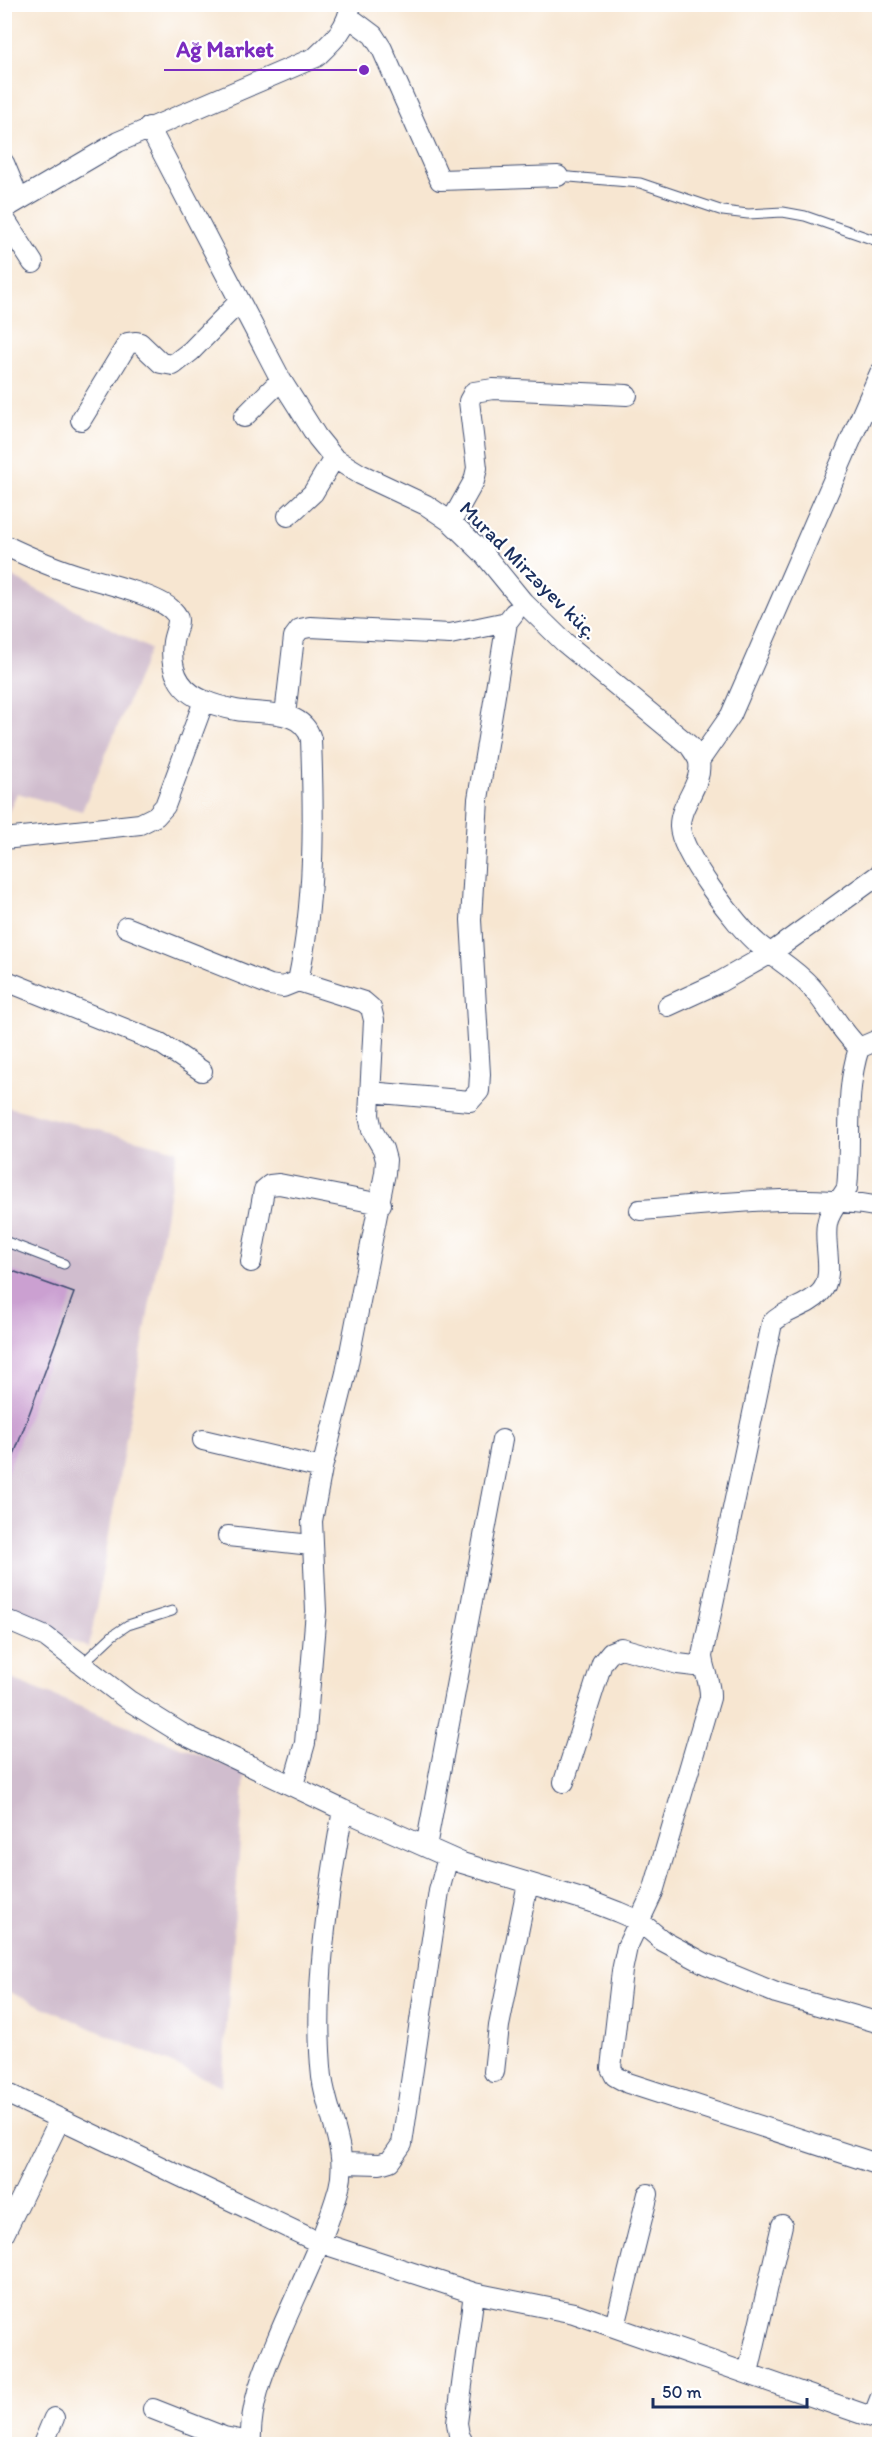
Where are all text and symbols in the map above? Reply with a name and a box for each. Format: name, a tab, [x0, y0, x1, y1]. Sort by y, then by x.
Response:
callout: Ağ Market	[164, 30, 286, 70]
text: Ağ Market	[175, 36, 275, 63]
street label: Murad Mirzəyev küç.	[455, 496, 603, 644]
scale bar	[653, 2371, 808, 2409]
text: 50 m	[662, 2381, 702, 2403]

